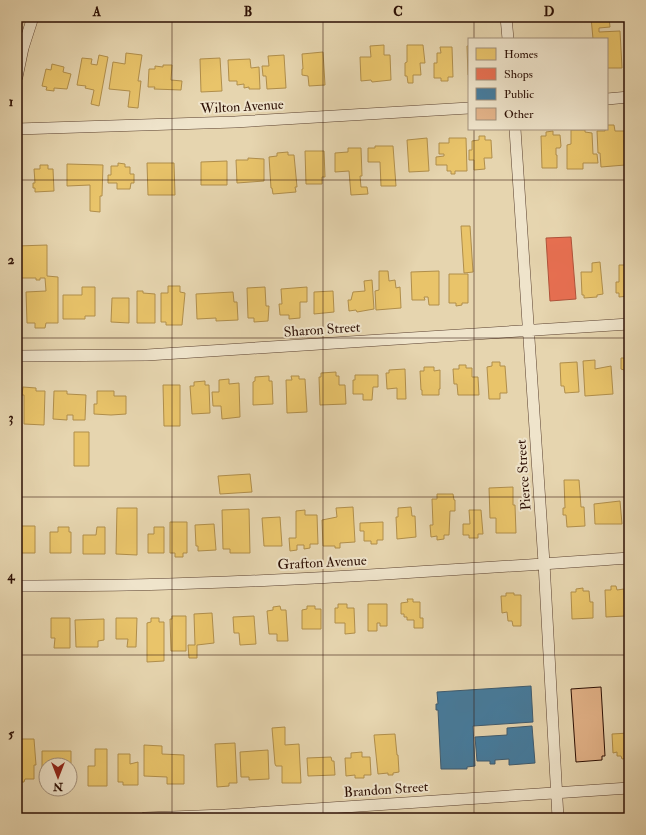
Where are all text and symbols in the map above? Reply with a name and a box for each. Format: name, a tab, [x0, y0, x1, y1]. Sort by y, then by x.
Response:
text: A	[92, 4, 102, 20]
text: B	[244, 4, 252, 20]
text: C	[393, 4, 403, 20]
text: D	[544, 4, 555, 20]
legend	[468, 38, 608, 130]
text: Homes	[504, 47, 538, 62]
text: Shops	[504, 67, 533, 82]
text: Public	[504, 87, 534, 102]
text: 1	[9, 94, 14, 110]
street label: Wilton Avenue	[199, 96, 284, 117]
text: Other	[504, 107, 534, 122]
text: 2	[8, 252, 15, 268]
street label: Sharon Street	[283, 318, 361, 341]
text: 3	[9, 410, 14, 426]
street label: Pierce Street	[513, 439, 534, 511]
street label: Grafton Avenue	[277, 552, 367, 573]
text: 4	[6, 568, 15, 584]
text: 5	[8, 726, 14, 742]
north arrow	[38, 757, 78, 797]
street label: Brandon Street	[343, 778, 429, 801]
text: N	[52, 780, 64, 793]

